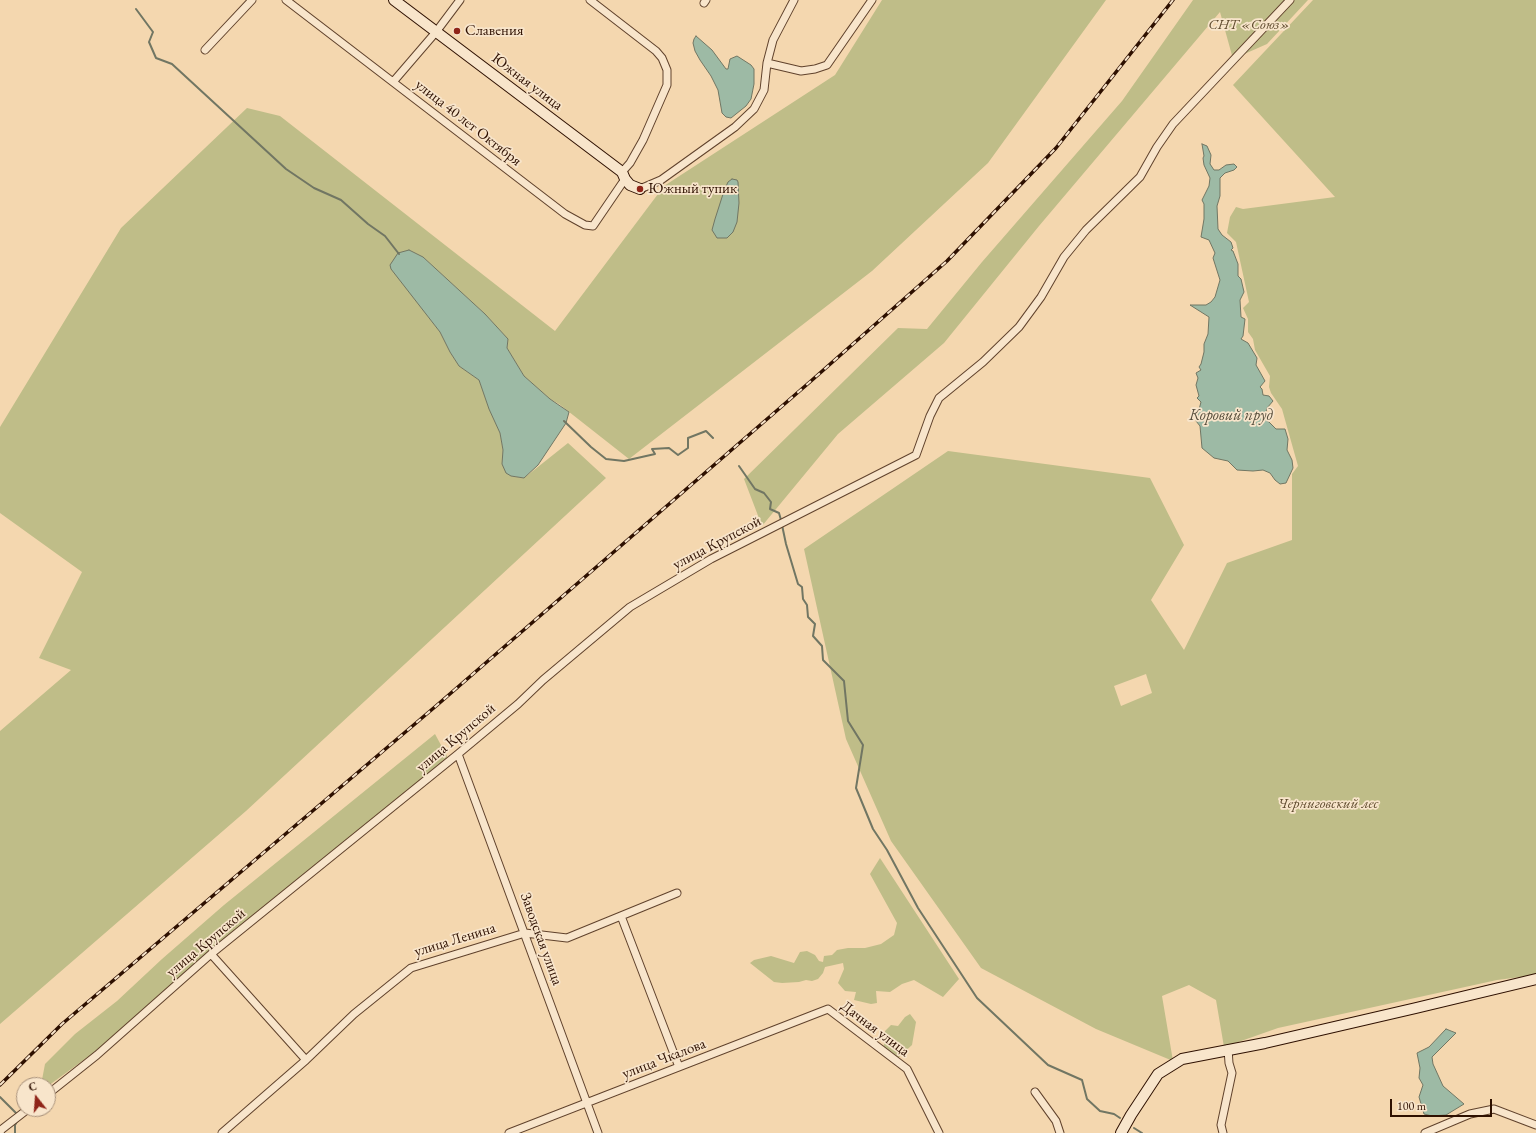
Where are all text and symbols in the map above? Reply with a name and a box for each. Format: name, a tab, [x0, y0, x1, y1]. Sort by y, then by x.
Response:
park label: СНТ «Союз»	[1208, 16, 1290, 34]
place label: Славения	[465, 22, 523, 40]
marker: Славения	[452, 26, 462, 36]
street label: Южная улица	[488, 49, 566, 115]
street label: улица 40 лет Октября	[411, 76, 525, 170]
place label: Южный тупик	[648, 180, 737, 198]
marker: Южный тупик	[635, 184, 645, 194]
water label: Коровий пруд	[1189, 406, 1273, 426]
street label: улица Крупской	[670, 512, 764, 574]
street label: улица Крупской	[413, 700, 499, 776]
park label: Черниговский лес	[1278, 795, 1378, 813]
street label: Заводская улица	[516, 890, 566, 988]
street label: улица Крупской	[163, 905, 249, 981]
street label: улица Ленина	[412, 919, 498, 961]
street label: Дачная улица	[837, 997, 913, 1061]
street label: улица Чкалова	[620, 1035, 708, 1083]
north arrow	[16, 1077, 56, 1117]
text: С	[27, 1079, 39, 1094]
scale bar	[1392, 1091, 1494, 1117]
text: 100 m	[1397, 1098, 1426, 1114]

